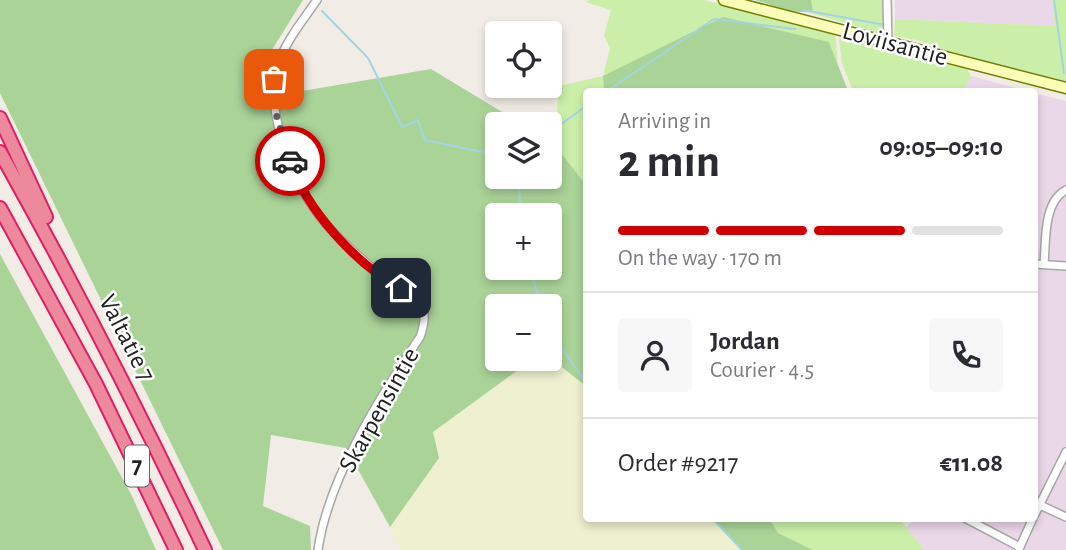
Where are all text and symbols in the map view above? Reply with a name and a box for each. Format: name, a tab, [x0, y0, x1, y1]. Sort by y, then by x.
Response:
street label: Loviisantie	[840, 17, 950, 71]
map controls	[485, 21, 562, 371]
button: locate	[485, 21, 562, 98]
pin	[244, 49, 304, 109]
icon: bag	[255, 60, 293, 98]
text: Arriving in	[618, 110, 711, 133]
button: layers	[485, 112, 562, 189]
courier	[255, 126, 325, 196]
text: 09:05–09:10	[879, 134, 1003, 160]
text: 2 min	[618, 139, 720, 185]
icon: car	[271, 142, 309, 180]
button: +	[485, 203, 562, 280]
text: On the way · 170 m	[618, 247, 782, 270]
pin	[371, 258, 431, 318]
icon: home	[382, 269, 420, 307]
street label: Valtatie 7	[94, 290, 160, 386]
button: −	[485, 294, 562, 371]
button: person	[618, 318, 692, 392]
button: phone	[929, 318, 1003, 392]
text: Jordan	[710, 328, 780, 354]
street label: Skarpensintie	[334, 343, 424, 477]
text: Courier · 4.5	[710, 359, 814, 382]
road number: 7	[125, 446, 149, 486]
text: Order #9217	[618, 450, 738, 476]
text: €11.08	[940, 450, 1003, 476]

